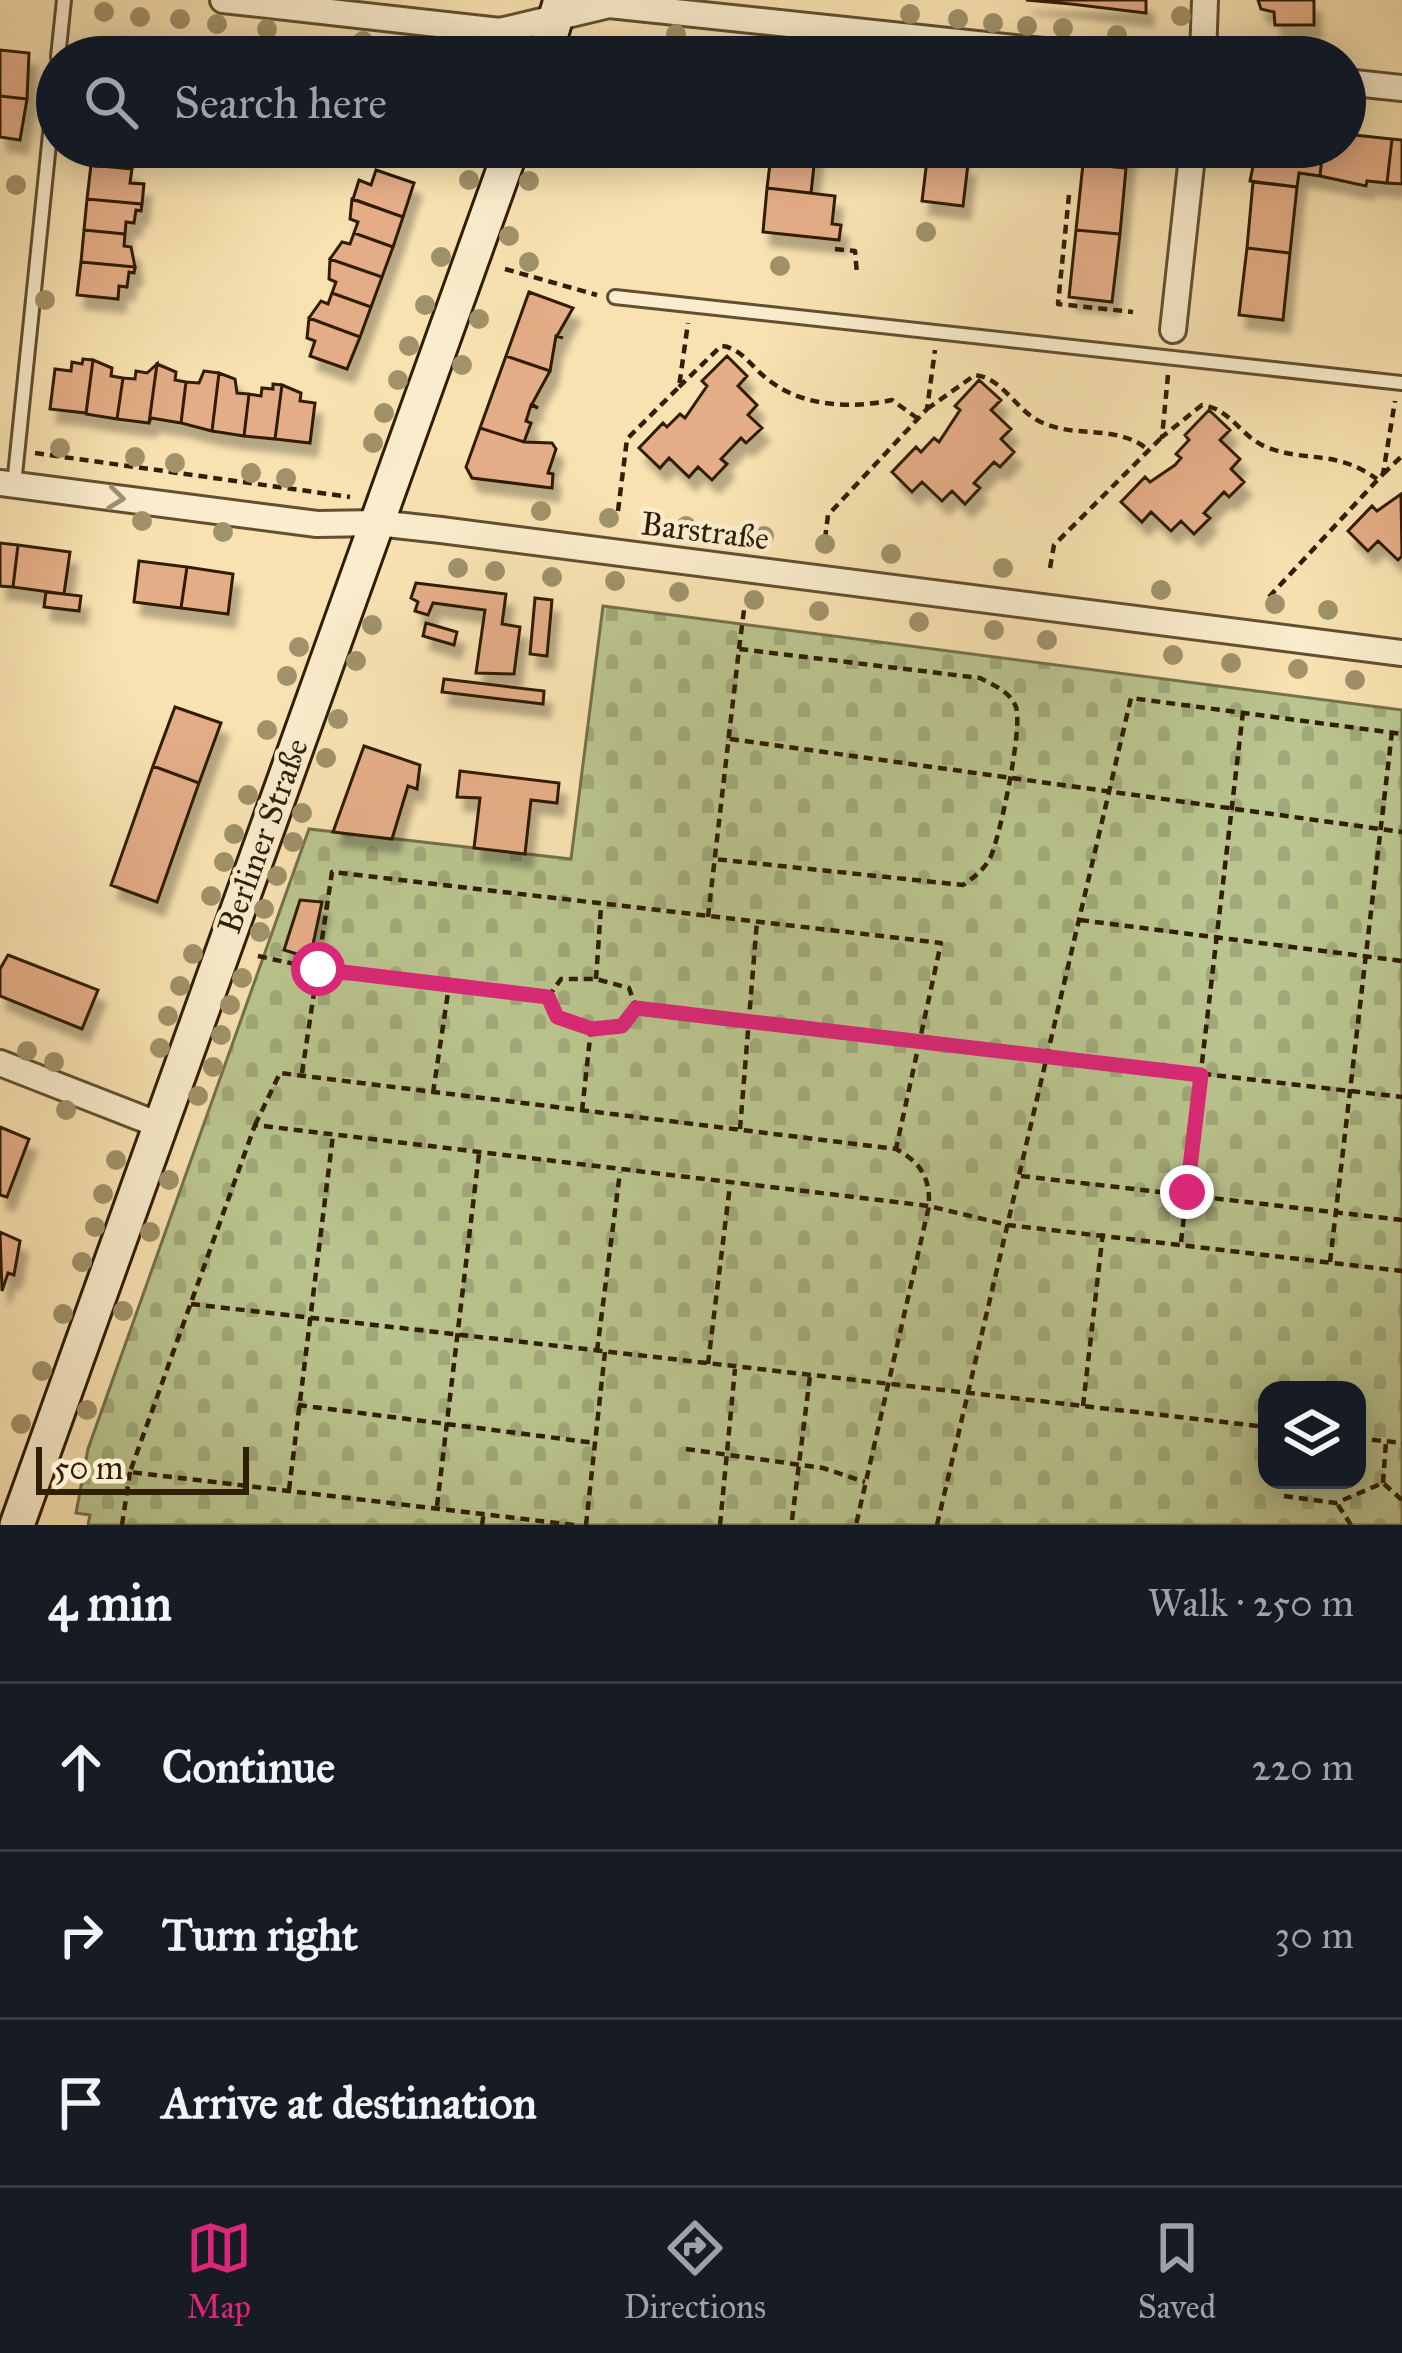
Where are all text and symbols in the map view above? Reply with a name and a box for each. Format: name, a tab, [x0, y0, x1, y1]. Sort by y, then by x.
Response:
search box	[36, 36, 1366, 168]
icon: search	[78, 69, 144, 135]
text: Search here	[174, 75, 387, 130]
one-way arrow	[106, 484, 126, 510]
street label: Barstraße	[639, 503, 771, 559]
street label: Berliner Straße	[209, 733, 317, 939]
route start	[291, 942, 345, 996]
route end	[1160, 1165, 1214, 1219]
map controls	[1258, 1381, 1366, 1489]
button: layers	[1258, 1381, 1366, 1489]
scale bar	[36, 1441, 249, 1494]
text: 50 m	[54, 1448, 123, 1488]
text: 4 min	[48, 1572, 172, 1634]
text: Walk · 250 m	[1147, 1579, 1354, 1627]
icon: ahead	[48, 1734, 114, 1800]
text: Continue	[162, 1739, 335, 1794]
text: 220 m	[1252, 1743, 1354, 1791]
icon: right	[48, 1902, 114, 1968]
text: Turn right	[162, 1907, 358, 1962]
text: 30 m	[1275, 1911, 1354, 1959]
icon: arrive	[48, 2070, 114, 2136]
text: Arrive at destination	[162, 2075, 537, 2130]
tab: Map	[186, 2215, 252, 2327]
tab: Directions	[624, 2215, 766, 2327]
tab: Saved	[1138, 2215, 1216, 2327]

